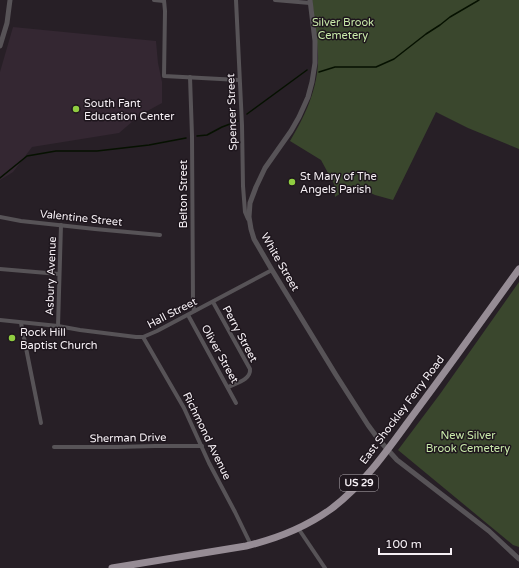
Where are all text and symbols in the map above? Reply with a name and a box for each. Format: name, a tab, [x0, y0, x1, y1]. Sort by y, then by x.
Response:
park label: Silver Brook Cemetery	[312, 16, 374, 42]
street label: Spencer Street	[224, 73, 240, 151]
place label: South Fant Education Center	[84, 97, 175, 123]
marker: South Fant Education Center	[71, 104, 81, 114]
street label: Belton Street	[177, 160, 190, 228]
place label: St Mary of The Angels Parish	[300, 170, 377, 196]
marker: St Mary of The Angels Parish	[287, 177, 297, 187]
street label: Valentine Street	[39, 207, 123, 229]
street label: White Street	[258, 231, 302, 293]
street label: Asbury Avenue	[43, 236, 59, 316]
street label: Hall Street	[145, 295, 199, 331]
street label: Perry Street	[220, 304, 260, 364]
street label: Oliver Street	[199, 323, 241, 385]
place label: Rock Hill Baptist Church	[20, 326, 98, 352]
marker: Rock Hill Baptist Church	[7, 333, 17, 343]
street label: East Shockley Ferry Road	[357, 353, 447, 467]
street label: Richmond Avenue	[180, 390, 234, 482]
park label: New Silver Brook Cemetery	[426, 429, 510, 455]
street label: Sherman Drive	[90, 431, 166, 445]
road number: US 29	[340, 475, 378, 491]
scale bar	[379, 530, 451, 556]
text: 100 m	[385, 537, 422, 551]

